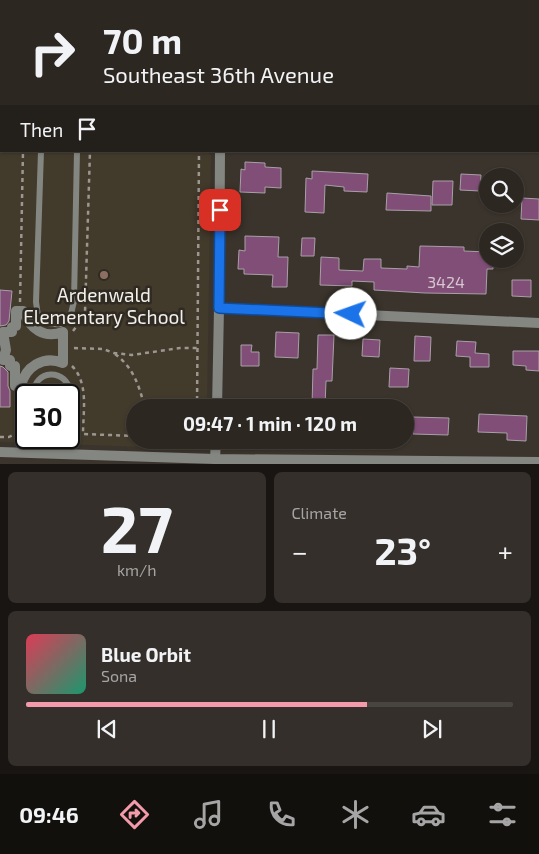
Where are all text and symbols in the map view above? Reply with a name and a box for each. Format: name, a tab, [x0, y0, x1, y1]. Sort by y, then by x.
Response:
text: 70 m	[103, 19, 182, 61]
icon: right	[20, 20, 85, 85]
text: Southeast 36th Avenue	[103, 61, 334, 87]
icon: arrive	[73, 115, 101, 143]
text: Then	[20, 118, 63, 141]
map controls	[479, 168, 524, 268]
button: search	[479, 168, 524, 213]
pin	[199, 189, 241, 231]
icon: arrive	[206, 196, 234, 224]
button: layers	[479, 223, 524, 268]
marker: Ardenwald Elementary School	[98, 269, 110, 281]
house number: 3424	[427, 272, 465, 291]
place label: Ardenwald Elementary School	[23, 283, 185, 328]
position arrow	[324, 287, 376, 339]
speed limit sign: 30	[15, 384, 80, 449]
text: 09:47 · 1 min · 120 m	[183, 412, 357, 435]
text: 27	[101, 488, 173, 566]
text: Climate	[292, 503, 347, 522]
text: 23°	[374, 527, 431, 573]
text: −	[292, 534, 308, 568]
text: +	[498, 534, 513, 568]
text: km/h	[117, 560, 157, 579]
text: Blue Orbit	[101, 643, 191, 666]
text: Sona	[101, 666, 137, 685]
icon: previous	[93, 715, 121, 743]
icon: pause	[255, 715, 283, 743]
icon: next	[418, 715, 446, 743]
icon: directions	[117, 797, 152, 832]
icon: music	[191, 797, 226, 832]
icon: phone	[264, 797, 299, 832]
icon: climate	[338, 797, 373, 832]
icon: car	[411, 797, 446, 832]
icon: filters	[485, 797, 520, 832]
text: 09:46	[19, 801, 79, 827]

